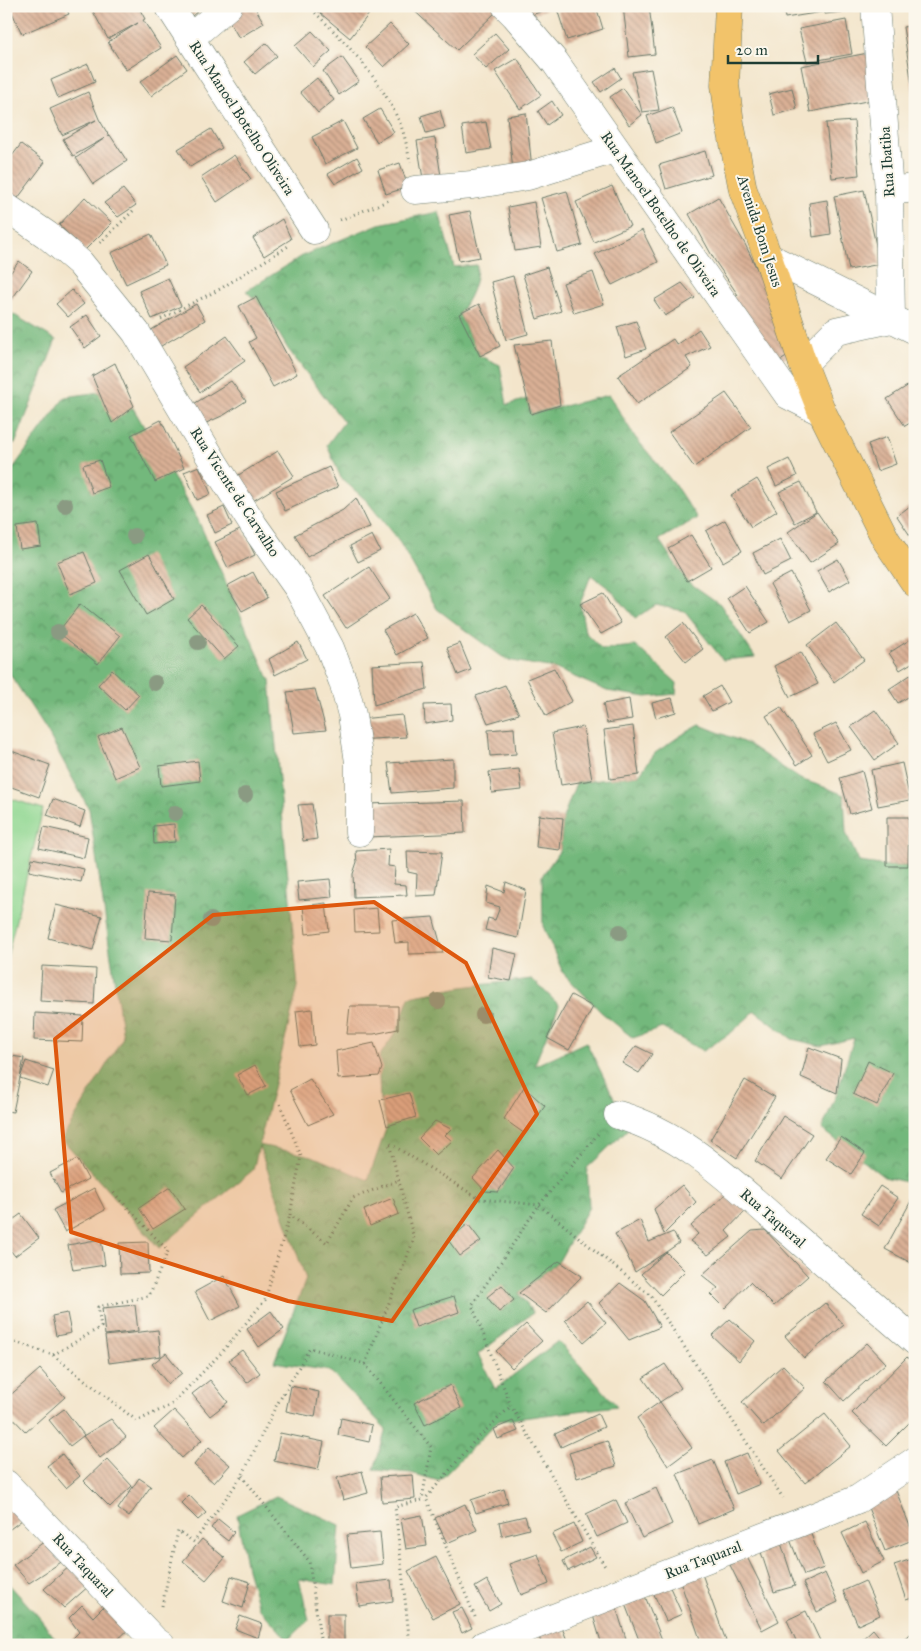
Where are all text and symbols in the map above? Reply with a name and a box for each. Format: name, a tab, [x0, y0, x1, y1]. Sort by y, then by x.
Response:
scale bar	[728, 32, 818, 64]
street label: Rua Manoel Botelho Oliveira	[185, 37, 299, 199]
text: 20 m	[736, 41, 768, 59]
street label: Rua Ibatiba	[875, 125, 898, 198]
street label: Rua Manoel Botelho de Oliveira	[597, 128, 725, 301]
street label: Avenida Bom Jesus	[732, 172, 787, 289]
street label: Rua Vicente de Carvalho	[186, 424, 284, 560]
street label: Rua Taqueral	[736, 1185, 810, 1253]
street label: Rua Taquaral	[48, 1529, 118, 1602]
street label: Rua Taquaral	[662, 1537, 745, 1584]

